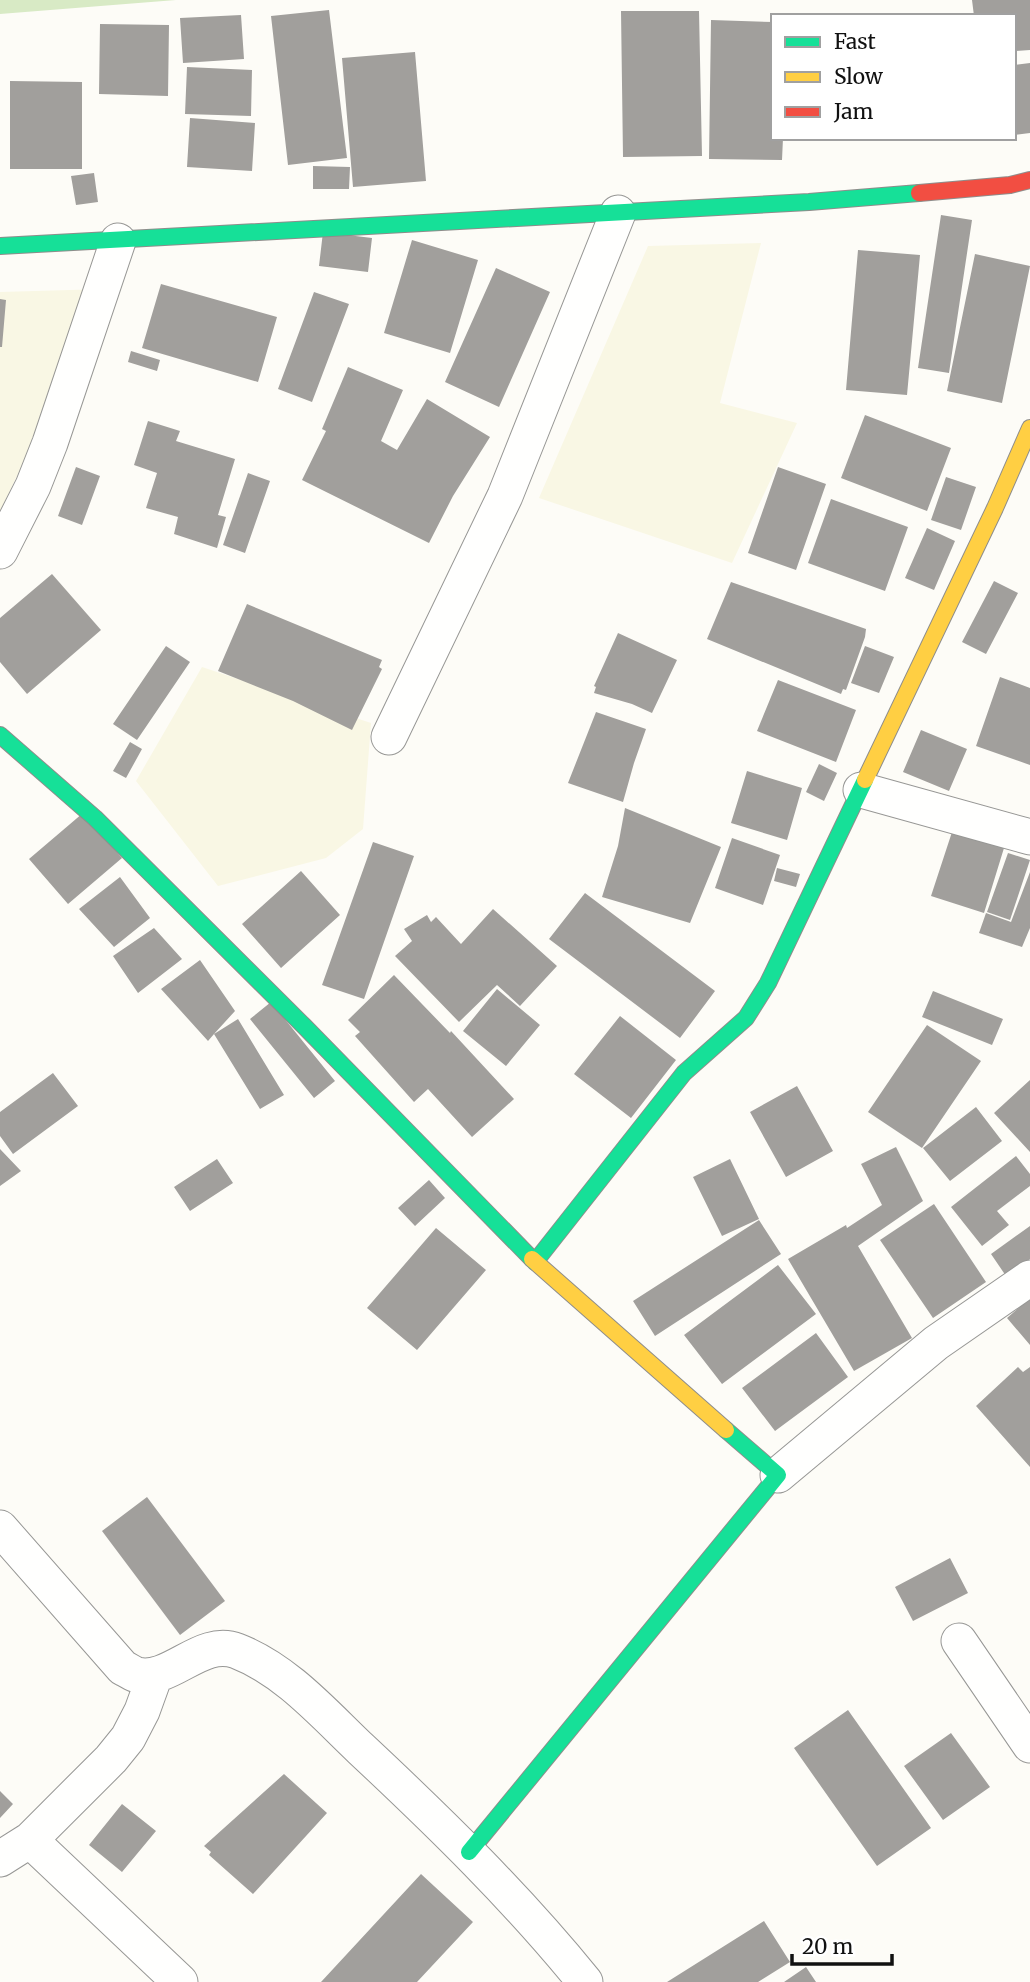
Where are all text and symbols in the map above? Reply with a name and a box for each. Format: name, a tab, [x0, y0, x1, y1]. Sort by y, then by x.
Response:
legend	[771, 14, 1016, 140]
text: Fast	[834, 28, 876, 55]
text: Slow	[834, 63, 883, 90]
text: Jam	[833, 98, 873, 125]
scale bar	[792, 1923, 892, 1967]
text: 20 m	[802, 1933, 854, 1960]

